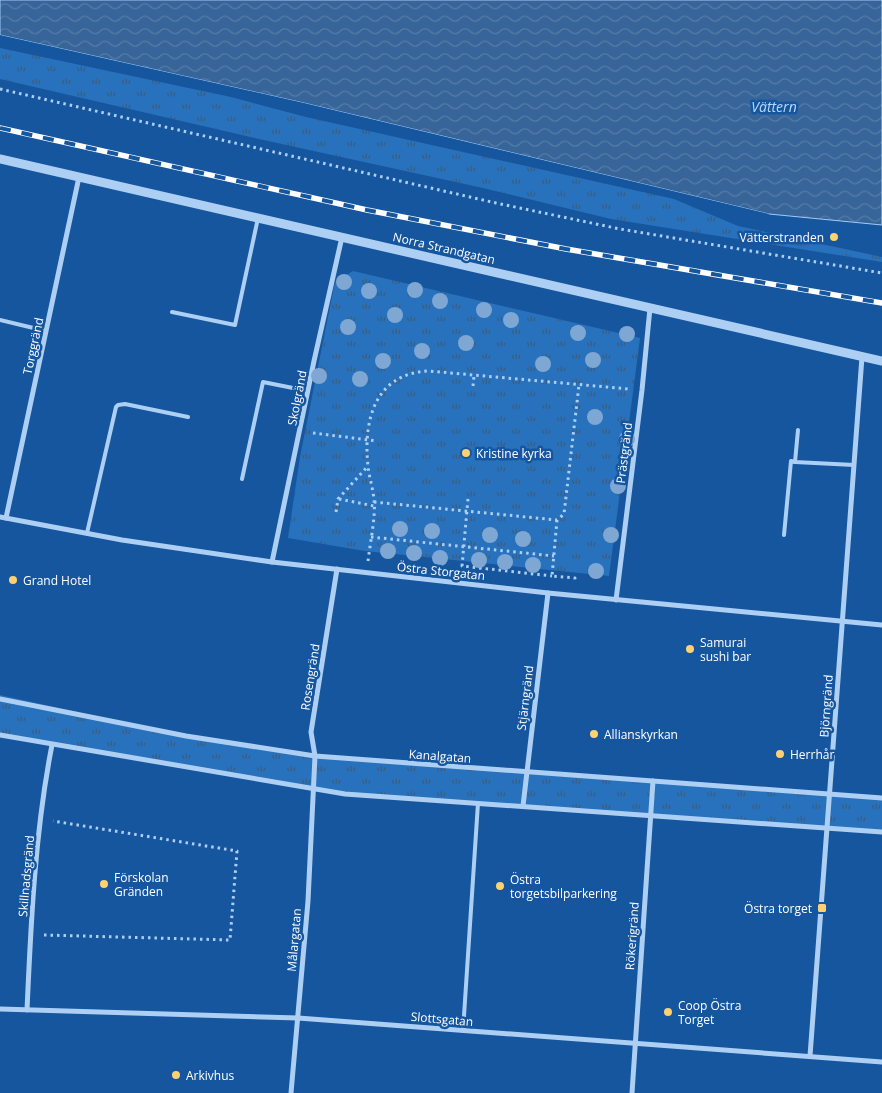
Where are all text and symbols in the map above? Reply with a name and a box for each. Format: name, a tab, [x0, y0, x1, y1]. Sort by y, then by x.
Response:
water label: Vättern	[751, 97, 797, 116]
street label: Norra Strandgatan	[391, 228, 497, 268]
place label: Vätterstranden	[740, 229, 824, 246]
marker: Vätterstranden	[828, 231, 840, 243]
street label: Torggränd	[19, 316, 47, 376]
street label: Skolgränd	[283, 369, 311, 427]
street label: Prästgränd	[612, 421, 636, 485]
place label: Kristine kyrka	[476, 445, 552, 462]
marker: Kristine kyrka	[460, 447, 472, 459]
street label: Östra Storgatan	[396, 558, 486, 584]
place label: Grand Hotel	[23, 572, 91, 589]
marker: Grand Hotel	[7, 574, 19, 586]
place label: Samurai sushi bar	[700, 634, 751, 665]
street label: Rosengränd	[296, 642, 324, 712]
marker: Samurai sushi bar	[684, 643, 696, 655]
street label: Stjärngränd	[513, 664, 537, 732]
street label: Björngränd	[815, 674, 837, 738]
place label: Allianskyrkan	[604, 726, 678, 743]
marker: Allianskyrkan	[588, 728, 600, 740]
street label: Kanalgatan	[408, 745, 472, 767]
place label: Herrhår	[790, 746, 834, 763]
marker: Herrhår	[774, 748, 786, 760]
street label: Skillnadsgränd	[14, 834, 38, 918]
place label: Förskolan Gränden	[114, 869, 169, 900]
place label: Östra torgetsbilparkering	[510, 871, 617, 902]
marker: Förskolan Gränden	[98, 878, 110, 890]
marker: Östra torgetsbilparkering	[494, 880, 506, 892]
place label: Östra torget	[744, 900, 812, 917]
street label: Rökerigränd	[621, 901, 643, 971]
marker: Östra torget	[816, 902, 828, 914]
street label: Målargatan	[283, 908, 305, 972]
place label: Coop Östra Torget	[678, 997, 741, 1028]
marker: Coop Östra Torget	[662, 1006, 674, 1018]
street label: Slottsgatan	[410, 1008, 474, 1030]
place label: Arkivhus	[186, 1067, 235, 1084]
marker: Arkivhus	[170, 1069, 182, 1081]

